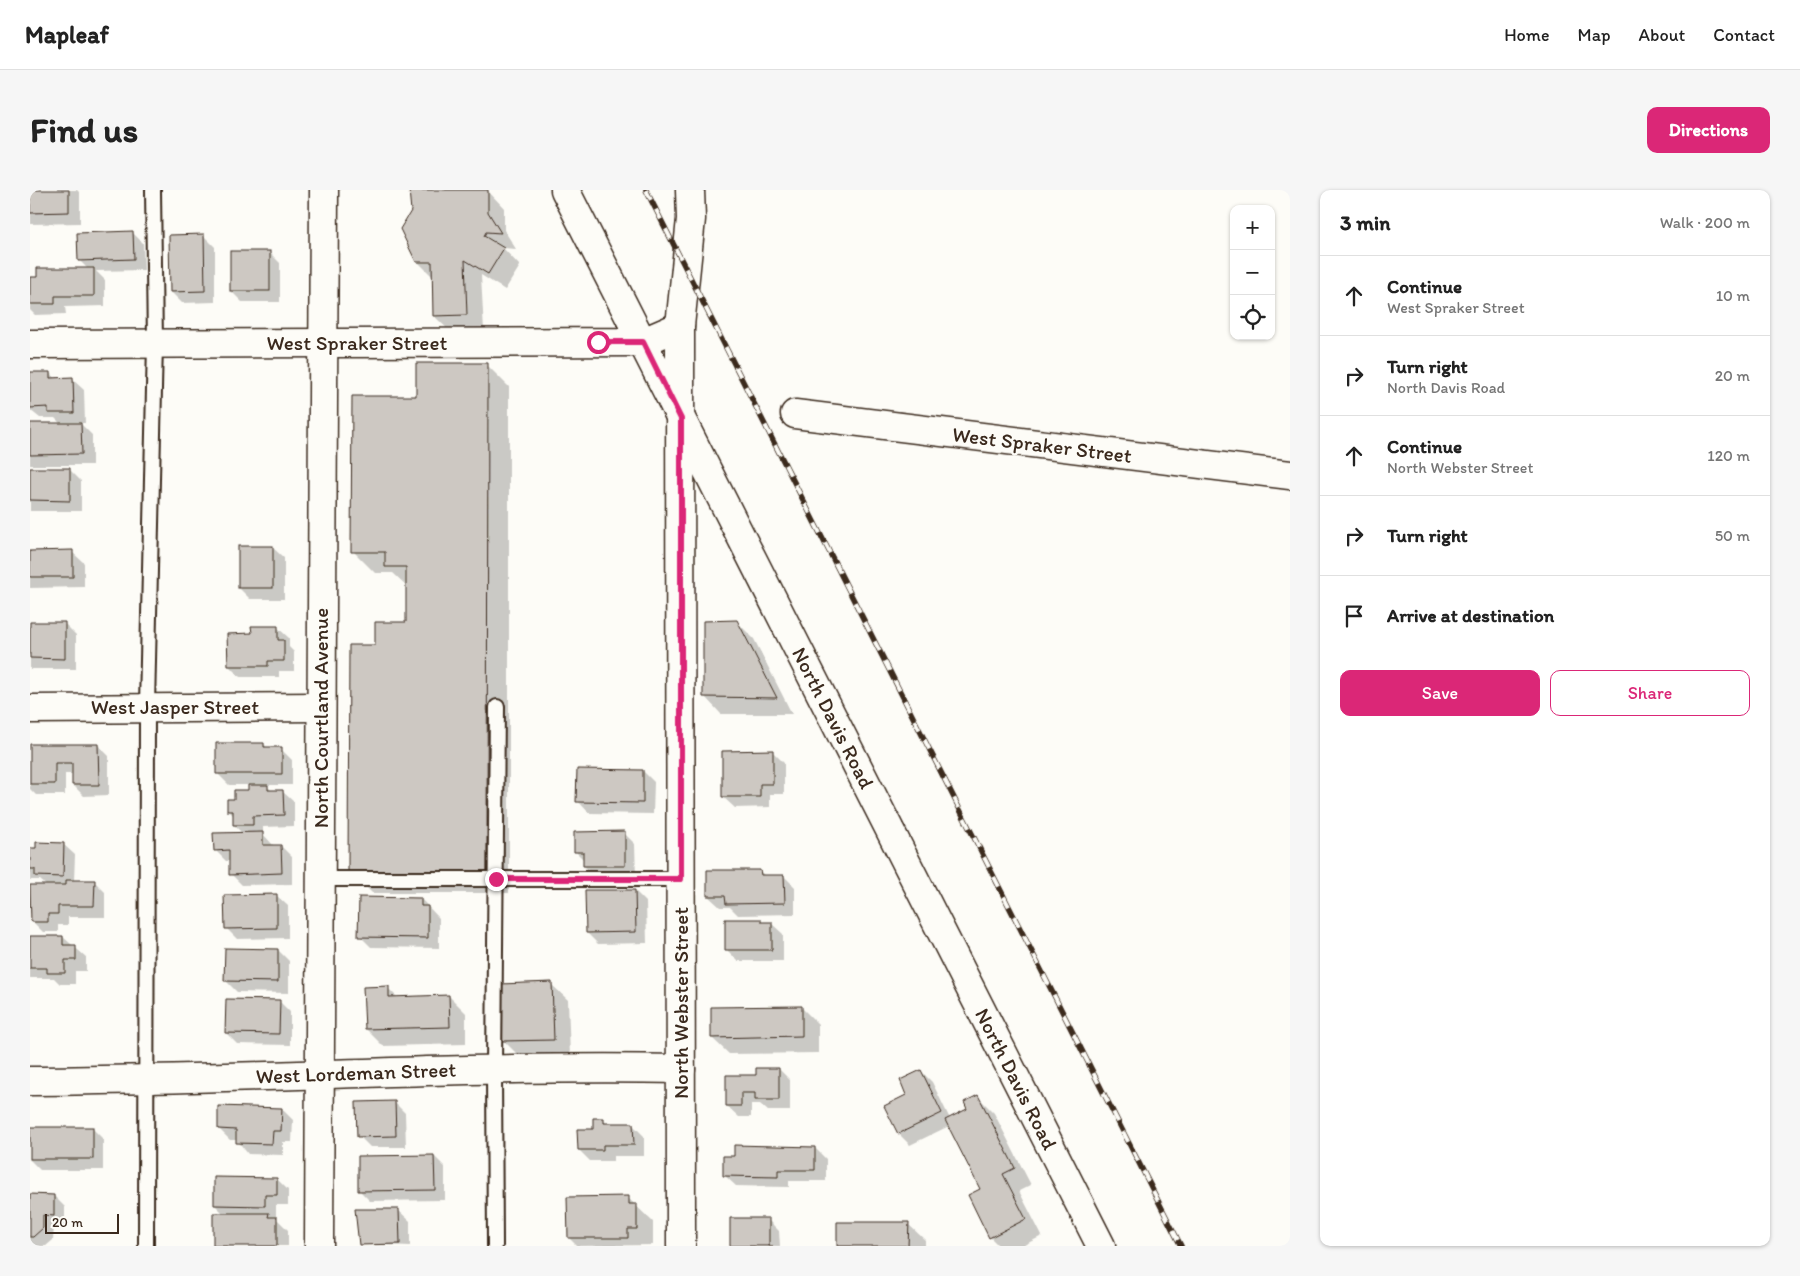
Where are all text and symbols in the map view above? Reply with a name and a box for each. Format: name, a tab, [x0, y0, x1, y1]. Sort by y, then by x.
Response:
text: Mapleaf	[25, 20, 109, 49]
text: Home	[1504, 24, 1550, 46]
text: Map	[1578, 24, 1611, 46]
text: About	[1639, 24, 1685, 46]
text: Contact	[1713, 24, 1775, 46]
button: Directions	[1647, 107, 1770, 153]
text: Find us	[30, 109, 138, 151]
map controls	[1230, 205, 1275, 340]
button: +	[1230, 205, 1275, 250]
text: 3 min	[1340, 210, 1390, 235]
text: Walk · 200 m	[1660, 213, 1750, 232]
button: −	[1230, 250, 1275, 295]
text: Continue	[1387, 275, 1462, 298]
icon: ahead	[1340, 282, 1368, 310]
text: 10 m	[1716, 286, 1750, 305]
button: locate	[1230, 295, 1275, 340]
text: West Spraker Street	[1387, 298, 1525, 317]
street label: West Spraker Street	[267, 330, 447, 355]
route start	[587, 331, 610, 354]
text: Turn right	[1387, 355, 1468, 378]
icon: right	[1340, 362, 1368, 390]
text: 20 m	[1715, 366, 1750, 385]
text: North Davis Road	[1387, 378, 1505, 397]
street label: West Spraker Street	[951, 421, 1133, 468]
text: Continue	[1387, 435, 1462, 458]
icon: ahead	[1340, 442, 1368, 470]
text: 120 m	[1707, 446, 1750, 465]
text: North Webster Street	[1387, 458, 1533, 477]
icon: right	[1340, 522, 1368, 550]
text: Turn right	[1387, 524, 1468, 547]
text: 50 m	[1715, 526, 1750, 545]
icon: arrive	[1340, 602, 1368, 630]
text: Arrive at destination	[1387, 604, 1554, 627]
street label: North Courtland Avenue	[308, 608, 333, 828]
street label: North Davis Road	[787, 643, 880, 793]
button: Save	[1340, 670, 1540, 716]
button: Share	[1550, 670, 1750, 716]
street label: West Jasper Street	[91, 694, 259, 719]
route end	[485, 868, 508, 891]
street label: North Webster Street	[668, 907, 693, 1099]
street label: North Davis Road	[970, 1004, 1063, 1154]
street label: West Lordeman Street	[255, 1057, 457, 1088]
scale bar	[45, 1211, 119, 1234]
text: 20 m	[52, 1214, 83, 1231]

